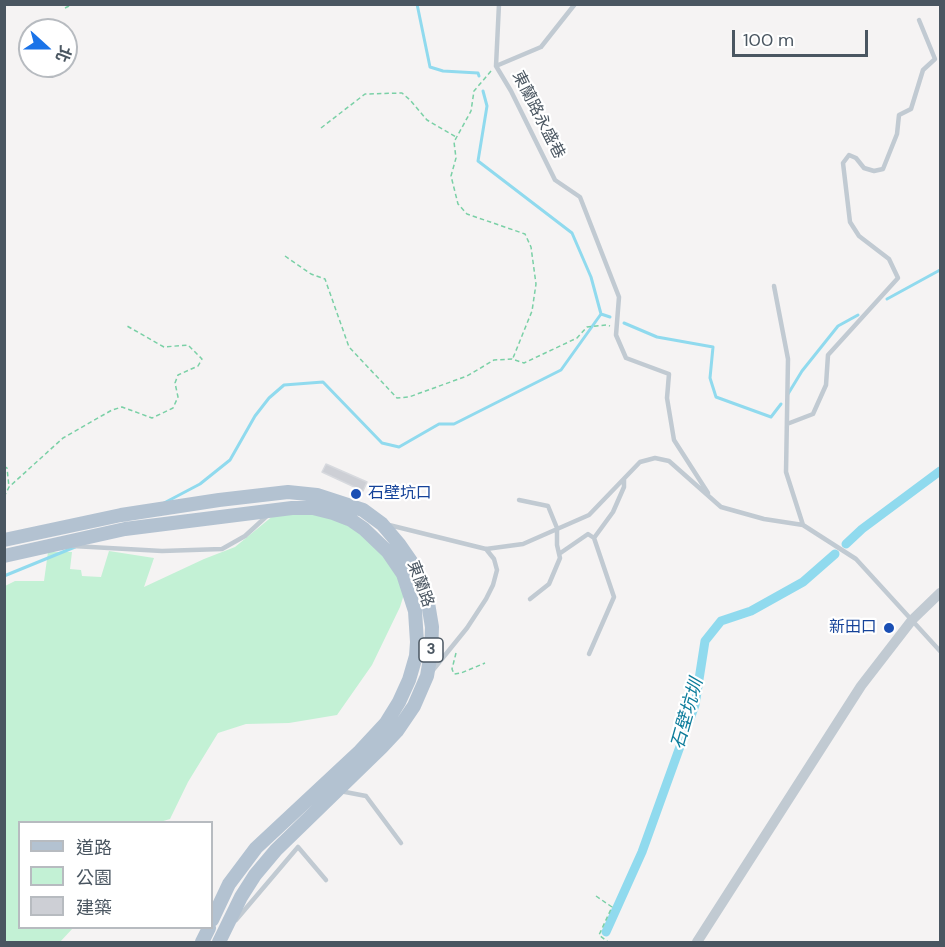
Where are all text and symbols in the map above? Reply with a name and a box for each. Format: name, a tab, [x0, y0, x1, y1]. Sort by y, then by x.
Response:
north arrow	[18, 18, 78, 78]
scale bar	[735, 18, 872, 56]
text: 100 m	[743, 28, 794, 52]
text: 北	[51, 43, 76, 65]
street label: 東蘭路永盛巷	[508, 68, 568, 162]
place label: 石壁坑口	[368, 484, 432, 504]
marker: 石壁坑口	[349, 487, 363, 501]
street label: 東蘭路	[403, 558, 437, 610]
place label: 新田口	[829, 618, 877, 638]
marker: 新田口	[882, 621, 896, 635]
road number: 3	[419, 638, 443, 662]
water label: 石壁坑圳	[668, 676, 708, 752]
legend	[18, 821, 213, 929]
text: 道路	[76, 836, 112, 860]
text: 公園	[76, 866, 112, 890]
text: 建築	[76, 896, 112, 920]

